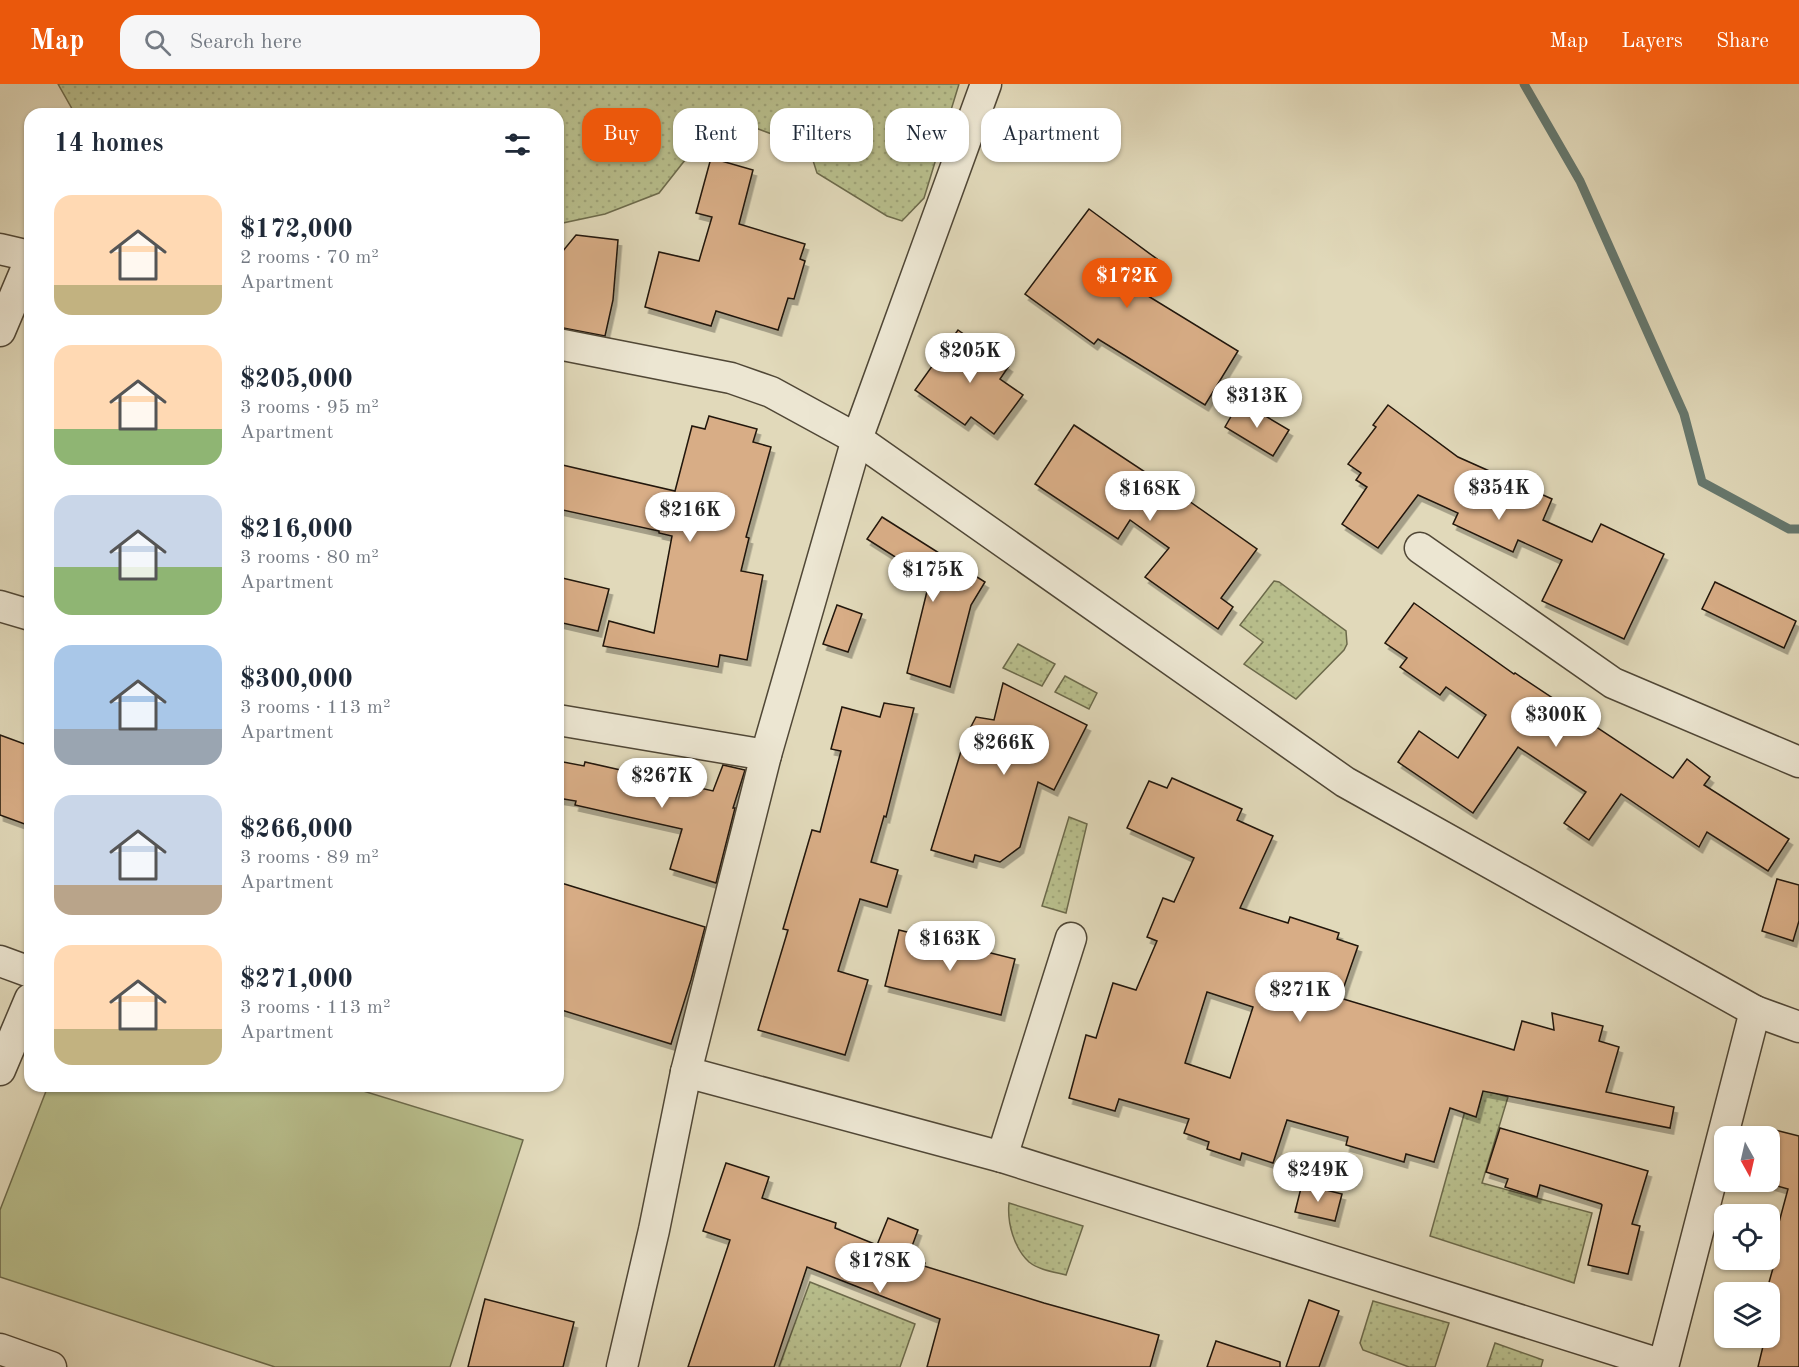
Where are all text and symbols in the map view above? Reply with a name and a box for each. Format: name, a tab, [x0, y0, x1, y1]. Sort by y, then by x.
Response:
search box	[120, 15, 540, 69]
icon: search	[141, 26, 174, 59]
text: Map	[30, 28, 84, 56]
text: Search here	[189, 31, 302, 53]
text: Map	[1549, 31, 1588, 52]
text: Layers	[1621, 31, 1683, 52]
text: Share	[1716, 31, 1769, 52]
chip: Buy	[582, 108, 661, 162]
chip: Rent	[673, 108, 758, 162]
chip: Filters	[770, 108, 873, 162]
chip: New	[885, 108, 969, 162]
chip: Apartment	[981, 108, 1121, 162]
icon: filters	[501, 128, 534, 161]
text: 14 homes	[54, 131, 163, 157]
text: $172,000	[240, 217, 353, 243]
icon: home	[102, 219, 174, 291]
text: 2 rooms · 70 m²	[240, 248, 379, 268]
pin: $172K	[1085, 258, 1169, 309]
text: $172K	[1096, 267, 1158, 287]
text: Apartment	[240, 273, 334, 293]
pin: $205K	[928, 333, 1012, 384]
text: $205K	[939, 342, 1001, 362]
text: $205,000	[240, 367, 353, 393]
icon: home	[102, 369, 174, 441]
pin: $313K	[1215, 378, 1299, 429]
text: $313K	[1226, 387, 1288, 407]
text: 3 rooms · 95 m²	[240, 398, 379, 418]
text: Apartment	[240, 423, 334, 443]
pin: $354K	[1457, 470, 1541, 521]
pin: $168K	[1108, 471, 1192, 522]
text: $354K	[1468, 479, 1530, 499]
text: $168K	[1119, 480, 1181, 500]
pin: $216K	[648, 492, 732, 543]
text: $216K	[659, 501, 721, 521]
text: $216,000	[240, 517, 353, 543]
icon: home	[102, 519, 174, 591]
text: 3 rooms · 80 m²	[240, 548, 379, 568]
pin: $175K	[891, 552, 975, 603]
text: $175K	[902, 561, 964, 581]
text: Apartment	[240, 573, 334, 593]
text: $300,000	[240, 667, 353, 693]
icon: home	[102, 669, 174, 741]
pin: $300K	[1514, 697, 1598, 748]
text: 3 rooms · 113 m²	[240, 698, 390, 718]
text: $300K	[1525, 706, 1587, 726]
text: Apartment	[240, 723, 334, 743]
pin: $266K	[962, 725, 1046, 776]
text: $266K	[973, 734, 1035, 754]
pin: $267K	[620, 758, 704, 809]
text: $267K	[631, 767, 693, 787]
text: $266,000	[240, 817, 353, 843]
icon: home	[102, 819, 174, 891]
text: 3 rooms · 89 m²	[240, 848, 379, 868]
text: Apartment	[240, 873, 334, 893]
pin: $163K	[908, 921, 992, 972]
text: $163K	[919, 930, 981, 950]
text: $271,000	[240, 967, 353, 993]
icon: home	[102, 969, 174, 1041]
pin: $271K	[1258, 972, 1342, 1023]
text: $271K	[1269, 981, 1331, 1001]
text: 3 rooms · 113 m²	[240, 998, 390, 1018]
text: Apartment	[240, 1023, 334, 1043]
north arrow	[1714, 1126, 1780, 1192]
map controls	[1714, 1126, 1780, 1348]
pin: $249K	[1276, 1152, 1360, 1203]
text: $249K	[1287, 1161, 1349, 1181]
button: locate	[1714, 1204, 1780, 1270]
pin: $178K	[838, 1243, 922, 1294]
text: $178K	[849, 1252, 911, 1272]
button: layers	[1714, 1282, 1780, 1348]

